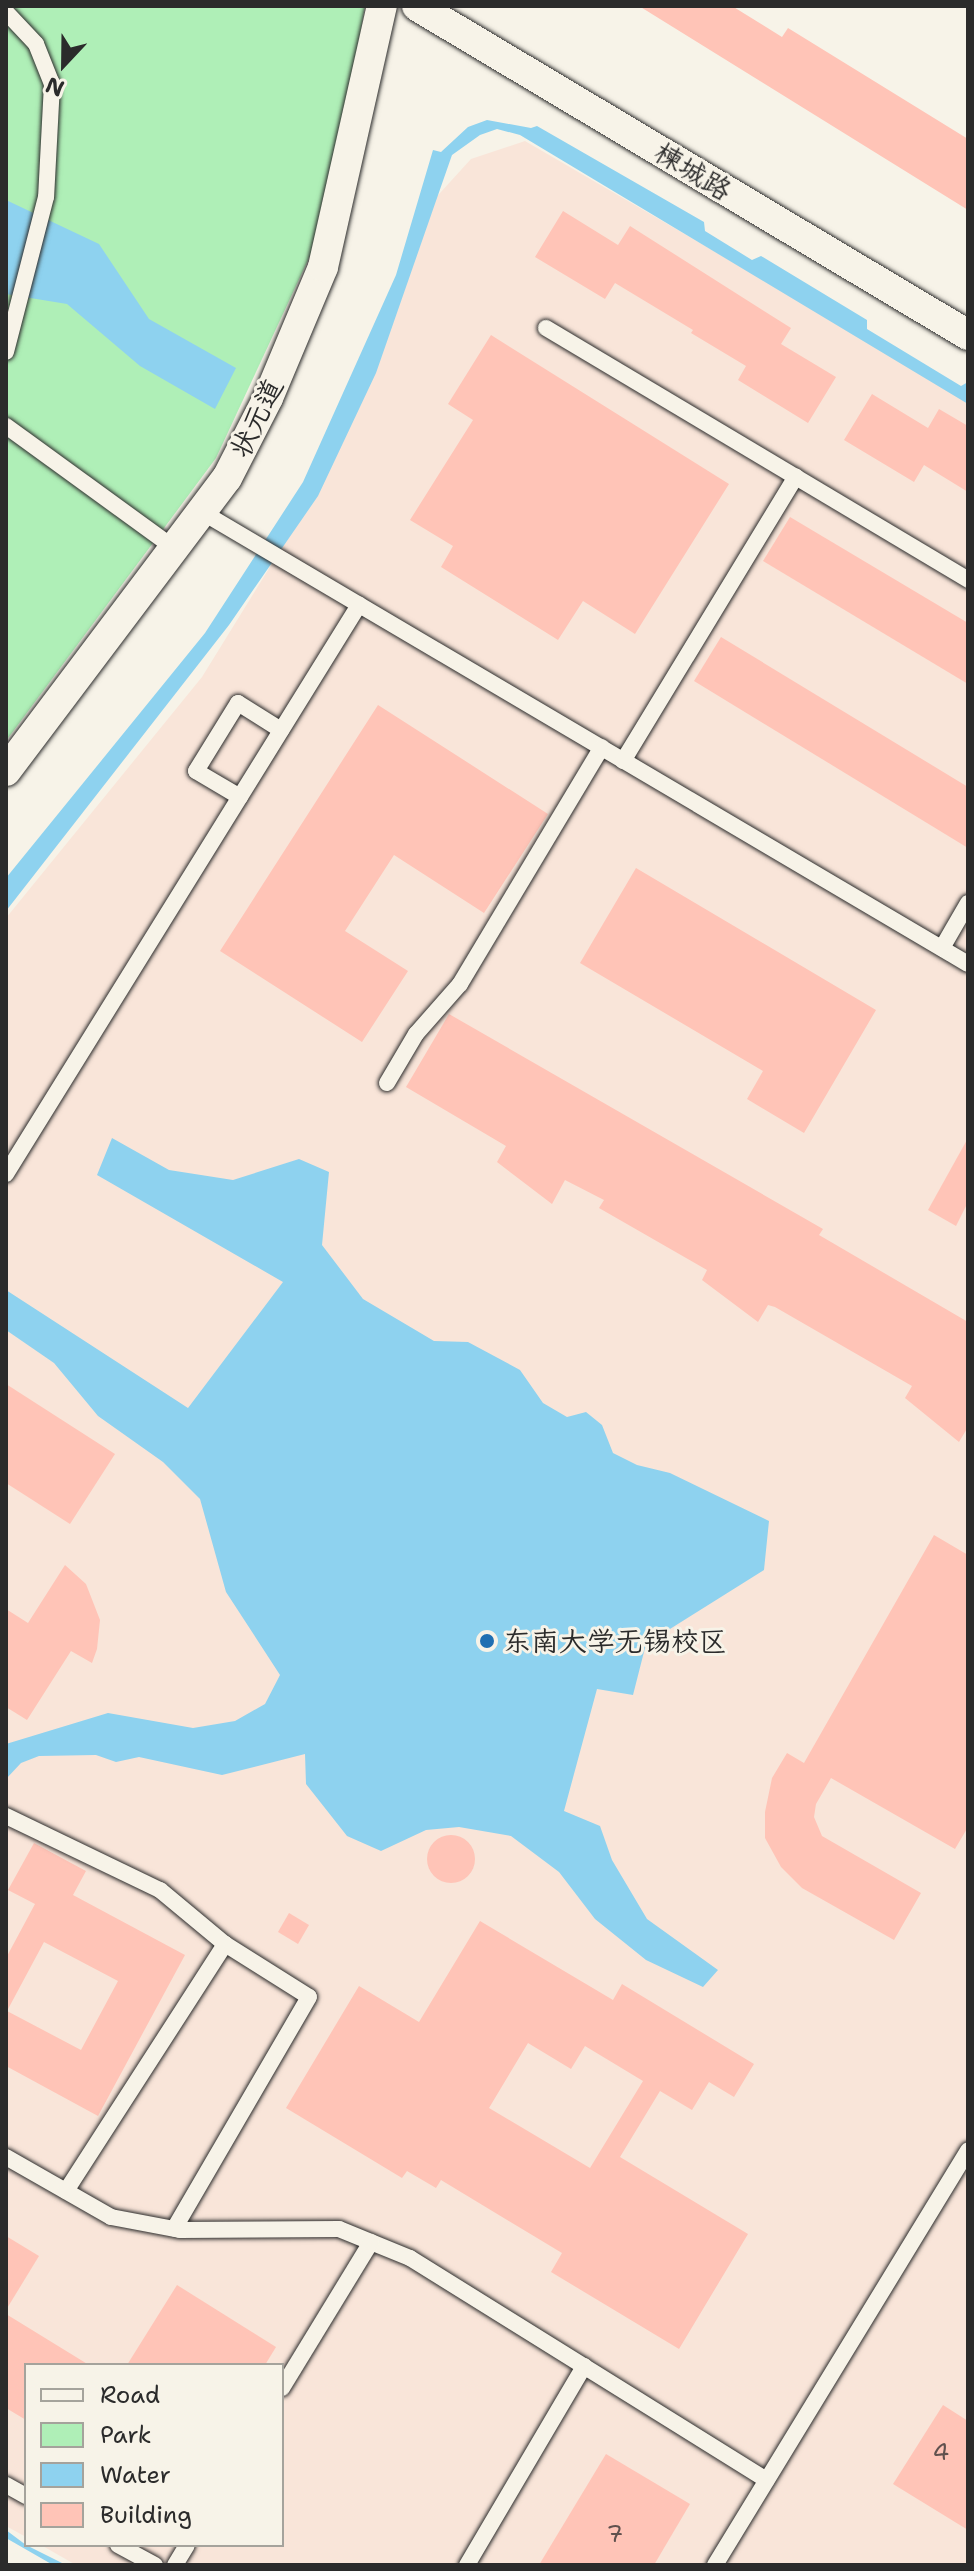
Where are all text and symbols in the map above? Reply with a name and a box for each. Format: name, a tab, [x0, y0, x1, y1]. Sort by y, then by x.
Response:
north arrow	[24, 24, 104, 104]
text: N	[41, 70, 68, 103]
street label: 楝城路	[648, 135, 738, 207]
street label: 状元道	[222, 373, 290, 463]
place label: 东南大学无锡校区	[503, 1624, 727, 1658]
marker: 东南大学无锡校区	[478, 1632, 496, 1650]
legend	[24, 2363, 284, 2547]
text: Road	[100, 2379, 160, 2411]
text: Park	[100, 2419, 152, 2451]
house number: 4	[933, 2439, 949, 2467]
text: Water	[100, 2459, 171, 2491]
text: Building	[100, 2499, 192, 2531]
house number: 7	[607, 2521, 623, 2549]

